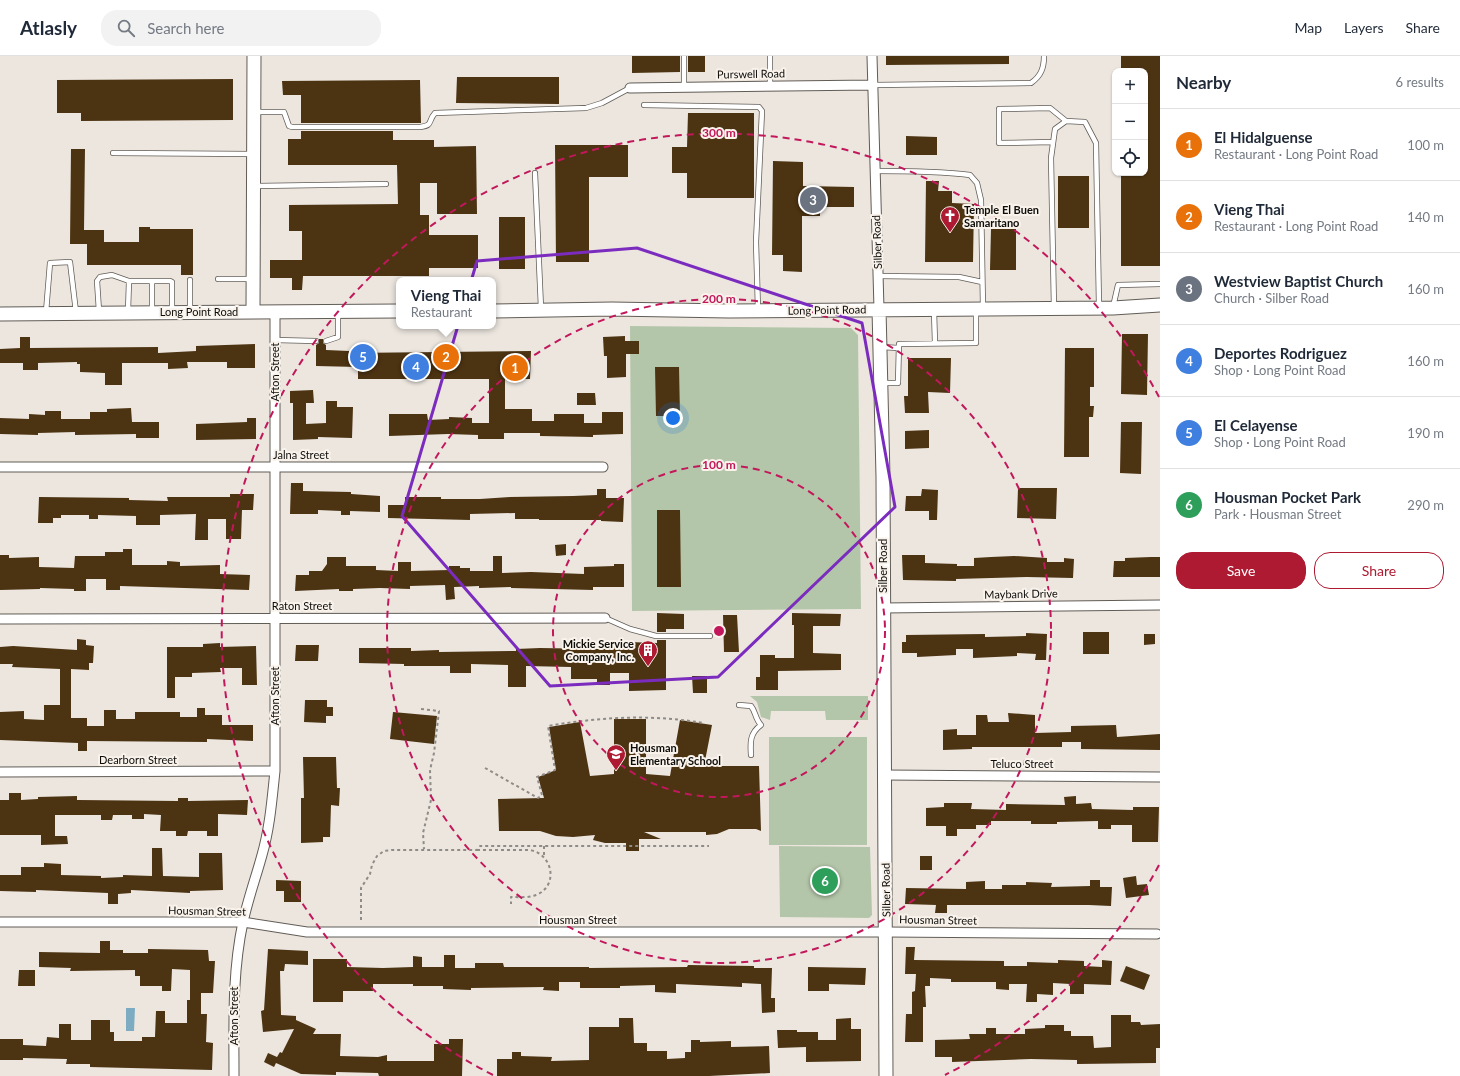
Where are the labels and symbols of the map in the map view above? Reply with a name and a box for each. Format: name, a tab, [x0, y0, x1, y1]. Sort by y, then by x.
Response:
street label: Purswell Road	[717, 66, 785, 81]
text: 300 m	[702, 125, 736, 140]
pin: 3	[800, 185, 826, 215]
place label: Temple El Buen Samaritano	[964, 203, 1039, 229]
church icon: Temple El Buen Samaritano	[939, 205, 961, 233]
street label: Silber Road	[869, 215, 884, 269]
text: 200 m	[702, 291, 736, 306]
street label: Long Point Road	[788, 302, 866, 317]
street label: Long Point Road	[160, 305, 238, 318]
pin: 5	[350, 342, 376, 372]
pin: 2	[433, 342, 459, 372]
street label: Afton Street	[268, 343, 281, 401]
pin: 4	[403, 352, 429, 382]
pin: 1	[502, 353, 528, 383]
your location	[663, 408, 683, 428]
street label: Jalna Street	[273, 448, 329, 461]
text: 100 m	[702, 457, 736, 472]
street label: Silber Road	[876, 539, 889, 593]
street label: Maybank Drive	[984, 586, 1058, 601]
street label: Raton Street	[272, 599, 332, 612]
centre of rings	[712, 624, 726, 638]
place label: Mickie Service Company, Inc.	[563, 637, 634, 663]
building icon: Mickie Service Company, Inc.	[637, 639, 659, 667]
street label: Afton Street	[268, 667, 281, 725]
place label: Housman Elementary School	[630, 741, 721, 767]
school or university icon: Housman Elementary School	[605, 743, 627, 771]
street label: Dearborn Street	[99, 753, 177, 766]
street label: Teluco Street	[991, 757, 1053, 770]
street label: Silber Road	[879, 863, 892, 917]
pin: 6	[812, 866, 838, 896]
street label: Housman Street	[168, 903, 246, 918]
street label: Housman Street	[899, 912, 977, 927]
street label: Housman Street	[539, 913, 617, 926]
street label: Afton Street	[227, 987, 240, 1045]

